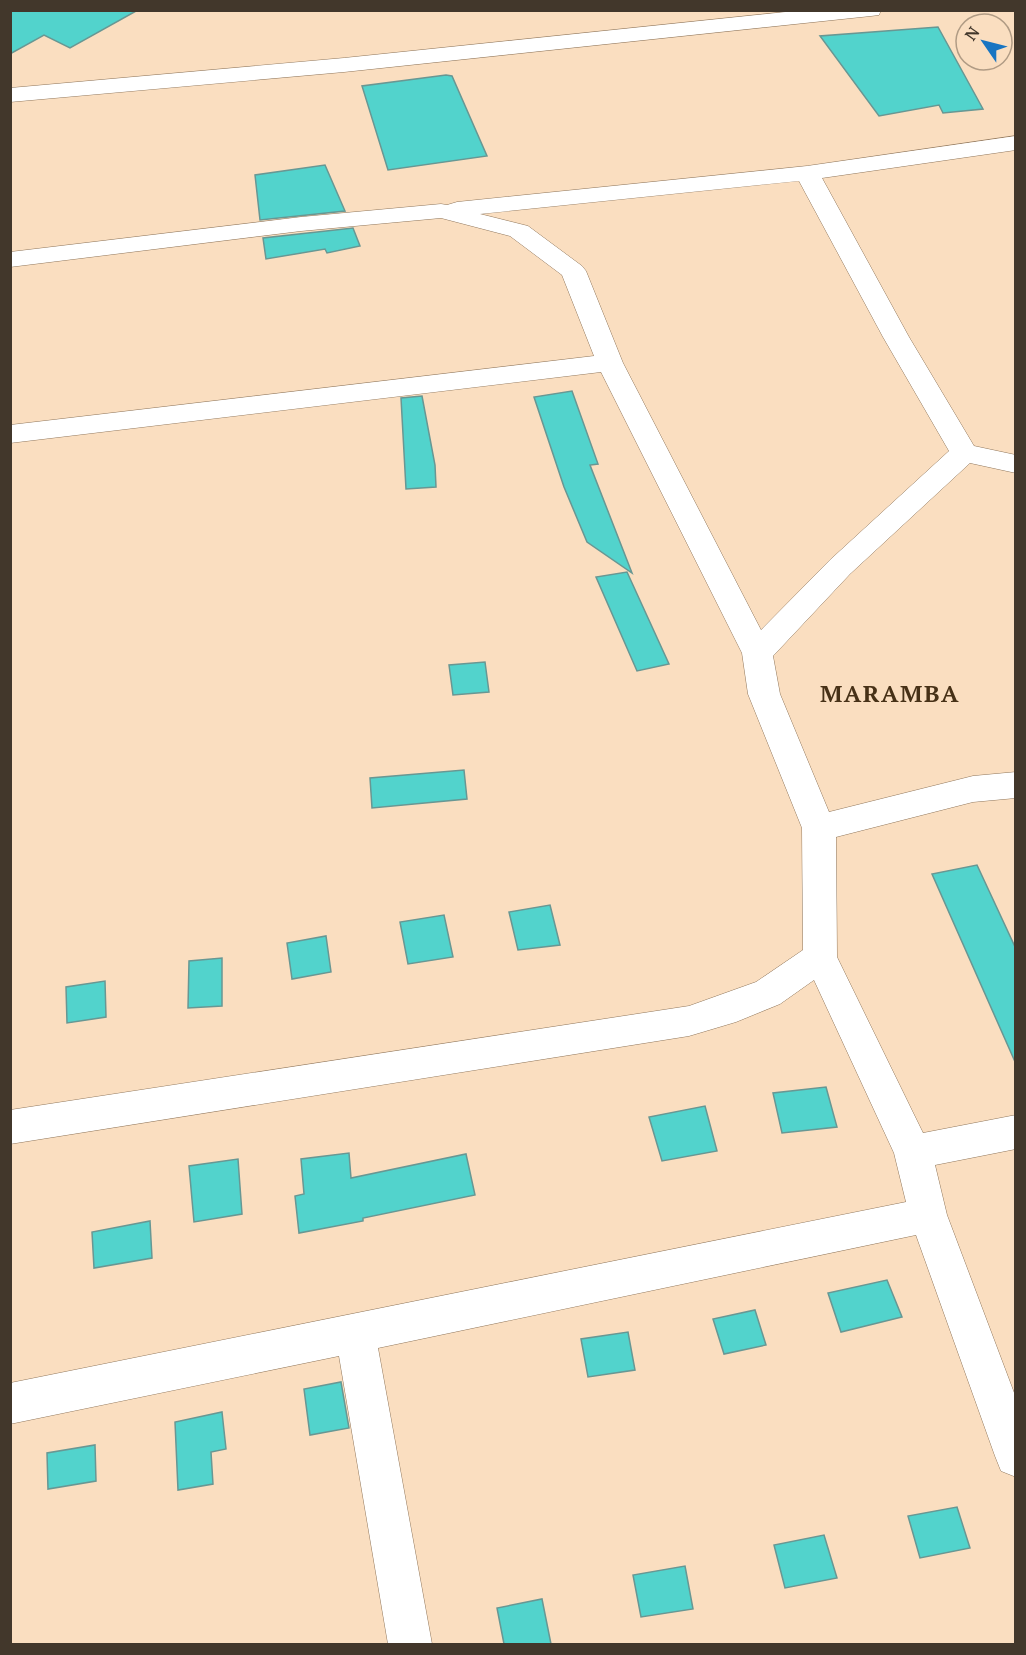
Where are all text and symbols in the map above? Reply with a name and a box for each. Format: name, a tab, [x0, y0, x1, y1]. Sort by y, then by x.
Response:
north arrow	[954, 12, 1014, 72]
text: N	[959, 22, 984, 45]
district label: MARAMBA	[820, 677, 960, 709]

